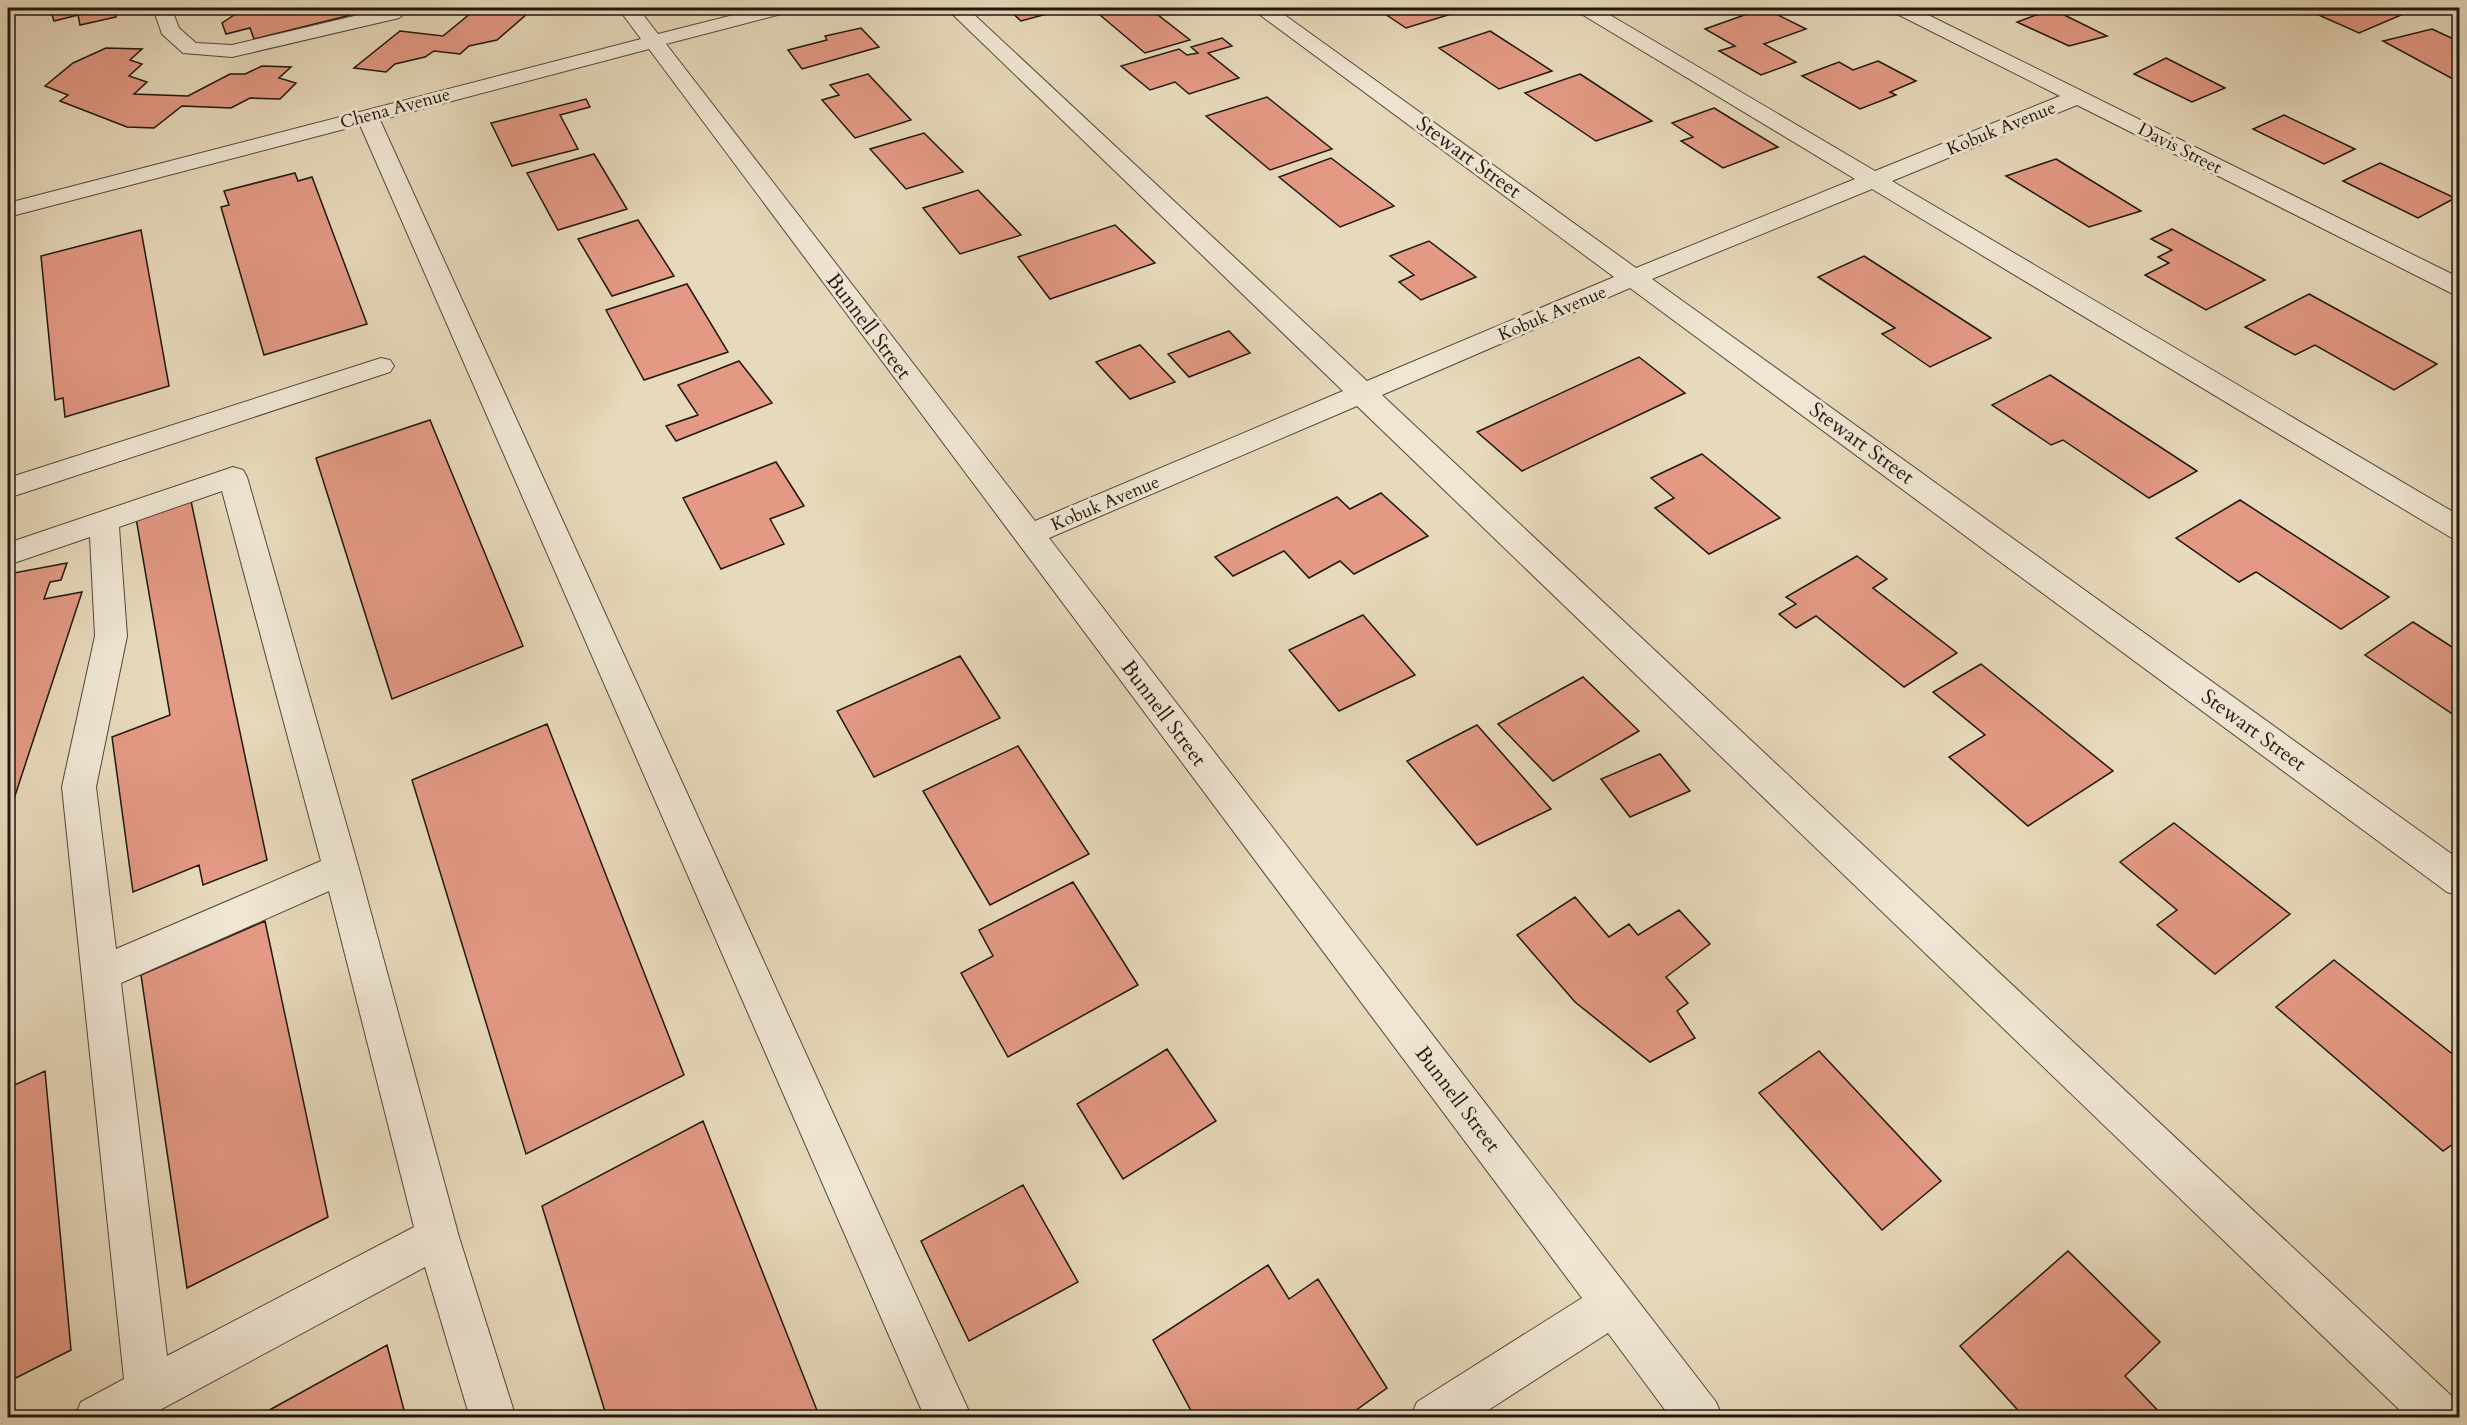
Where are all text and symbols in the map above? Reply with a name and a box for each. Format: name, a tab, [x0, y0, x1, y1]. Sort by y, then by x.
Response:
street label: Chena Avenue	[337, 82, 453, 135]
street label: Kobuk Avenue	[1943, 95, 2059, 162]
street label: Stewart Street	[1410, 110, 1527, 206]
street label: Davis Street	[2134, 117, 2226, 180]
street label: Bunnell Street	[819, 267, 918, 386]
street label: Kobuk Avenue	[1494, 279, 1610, 348]
street label: Stewart Street	[1803, 396, 1920, 492]
street label: Kobuk Avenue	[1047, 469, 1163, 538]
street label: Bunnell Street	[1114, 654, 1213, 773]
street label: Stewart Street	[2195, 683, 2312, 779]
street label: Bunnell Street	[1408, 1040, 1507, 1159]

